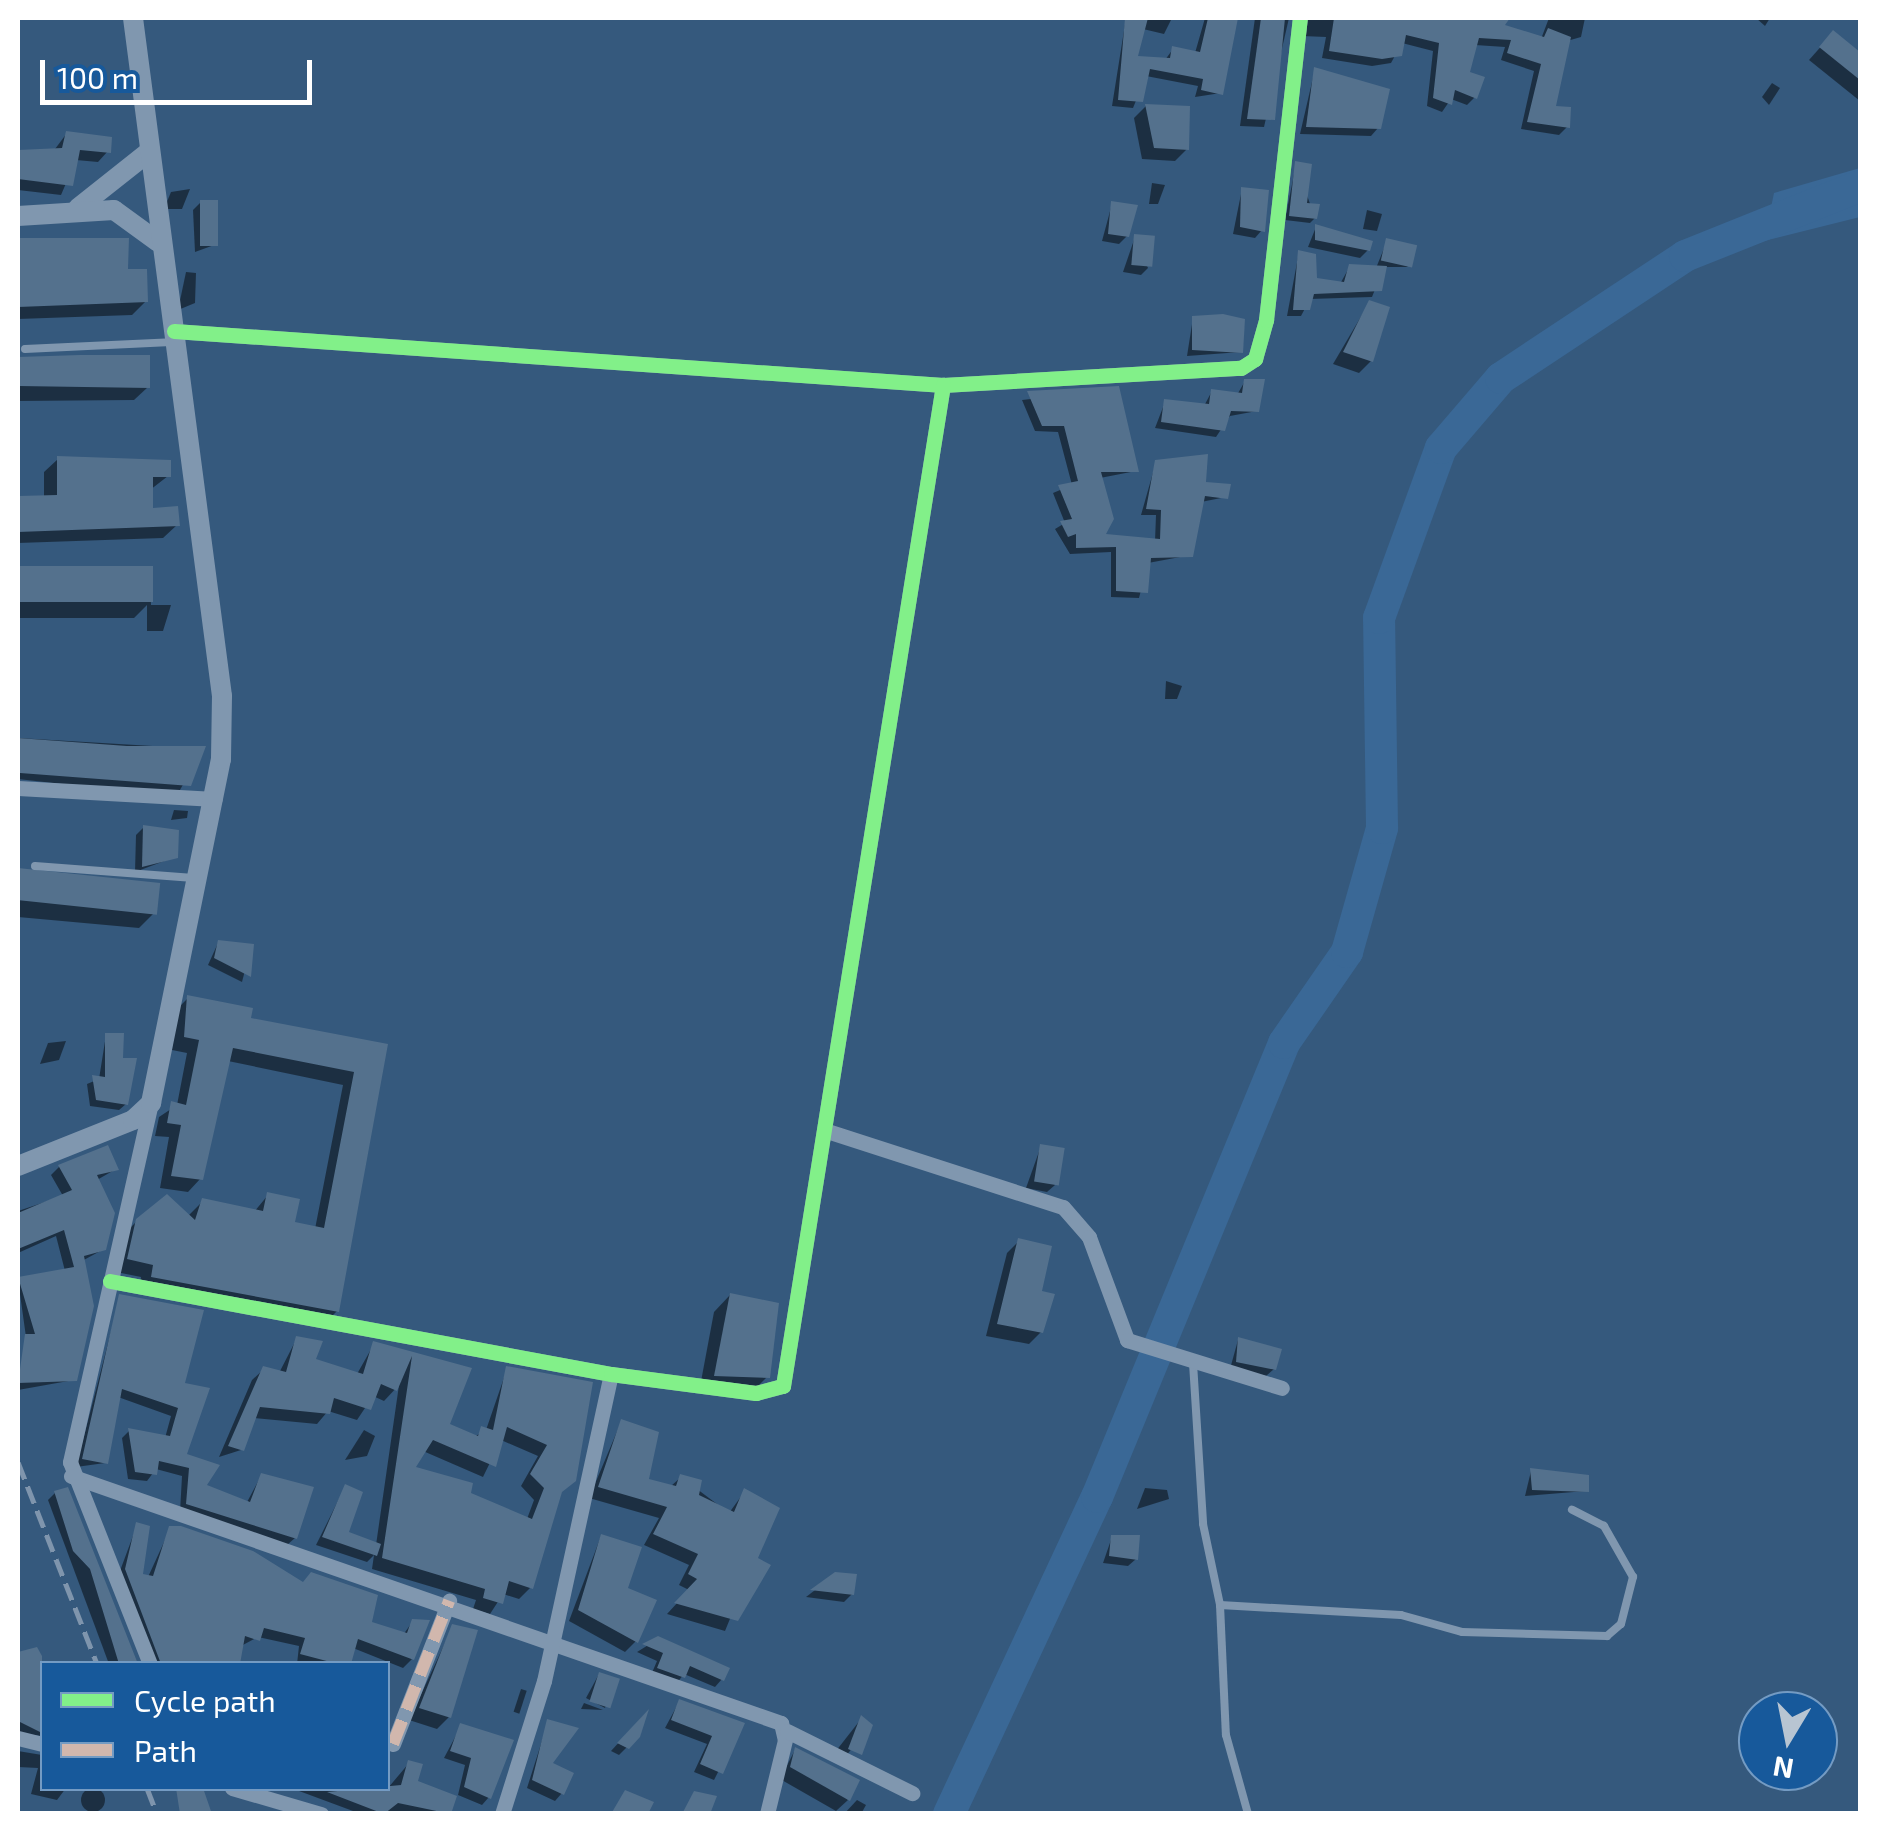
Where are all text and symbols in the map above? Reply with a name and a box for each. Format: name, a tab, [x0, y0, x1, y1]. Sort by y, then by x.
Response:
scale bar	[45, 40, 318, 102]
text: 100 m	[57, 59, 138, 95]
legend	[40, 1661, 390, 1791]
text: Cycle path	[134, 1682, 276, 1718]
north arrow	[1738, 1691, 1838, 1791]
text: Path	[134, 1732, 197, 1768]
text: N	[1770, 1750, 1796, 1787]

